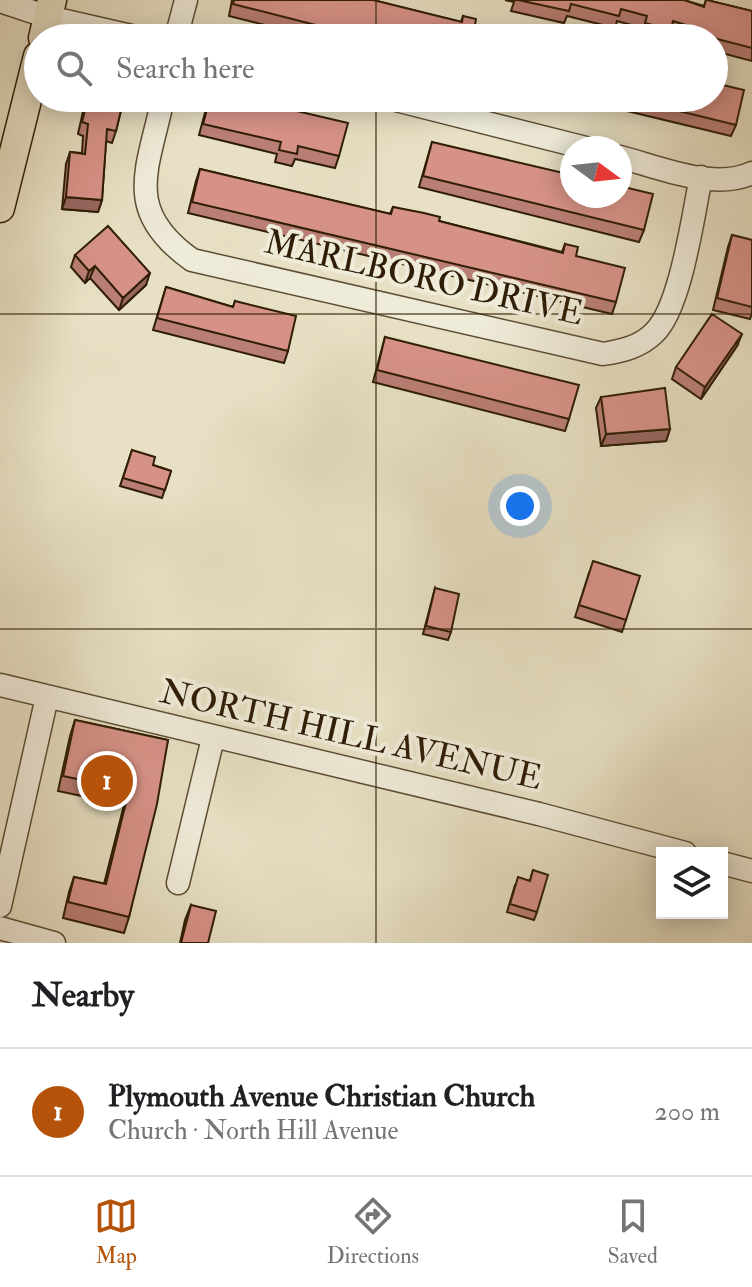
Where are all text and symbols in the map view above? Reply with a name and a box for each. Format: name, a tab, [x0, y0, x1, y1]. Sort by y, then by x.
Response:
search box	[24, 24, 728, 112]
icon: search	[52, 46, 96, 90]
text: Search here	[116, 50, 255, 87]
north arrow	[560, 136, 632, 208]
street label: MARLBORO DRIVE	[261, 220, 587, 336]
your location	[500, 486, 540, 526]
street label: NORTH HILL AVENUE	[156, 670, 546, 800]
pin: 1	[81, 751, 133, 811]
map controls	[656, 847, 728, 919]
button: layers	[656, 847, 728, 919]
text: Nearby	[32, 974, 134, 1017]
text: Plymouth Avenue Christian Church	[108, 1078, 535, 1115]
text: 1	[53, 1096, 63, 1128]
text: 200 m	[655, 1096, 720, 1128]
text: Church · North Hill Avenue	[108, 1115, 398, 1147]
tab: Map	[94, 1194, 138, 1270]
tab: Directions	[327, 1194, 419, 1270]
tab: Saved	[608, 1194, 658, 1270]

